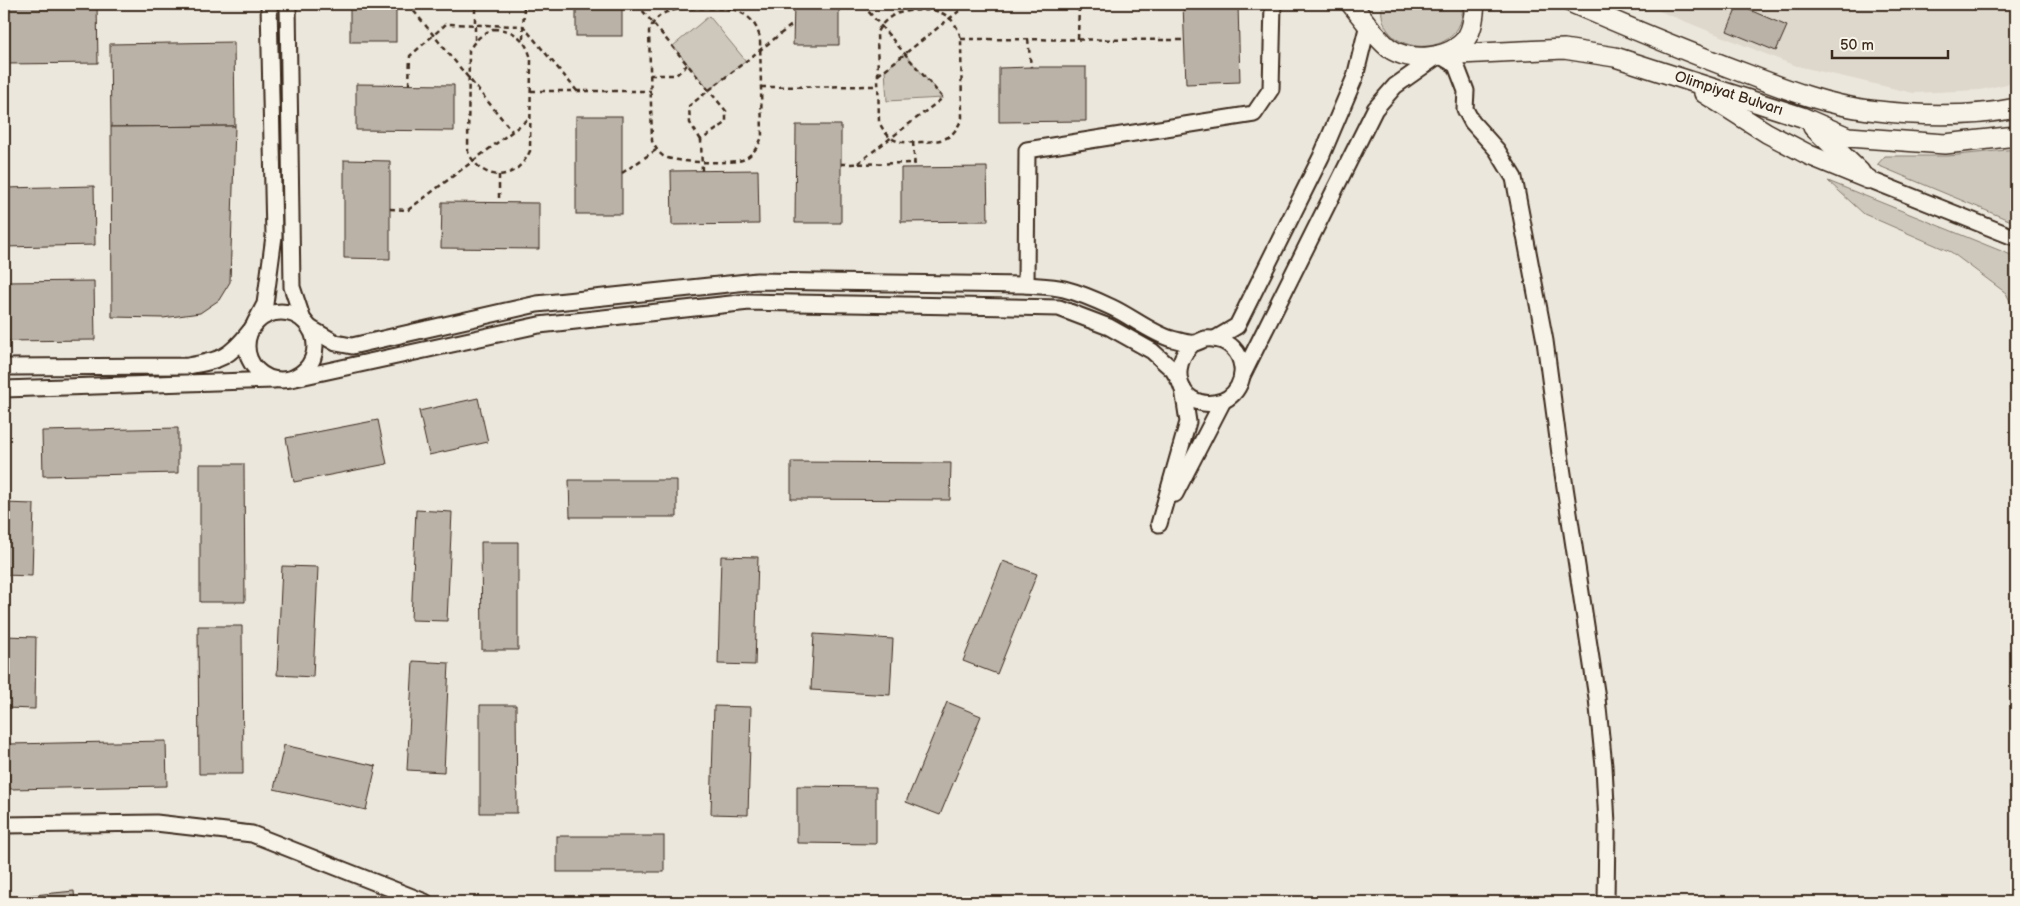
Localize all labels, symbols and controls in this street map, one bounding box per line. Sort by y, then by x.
scale bar [1832,28,1949,60]
text: 50 m [1840,36,1874,55]
street label: Olimpiyat Bulvarı [1672,67,1785,120]

